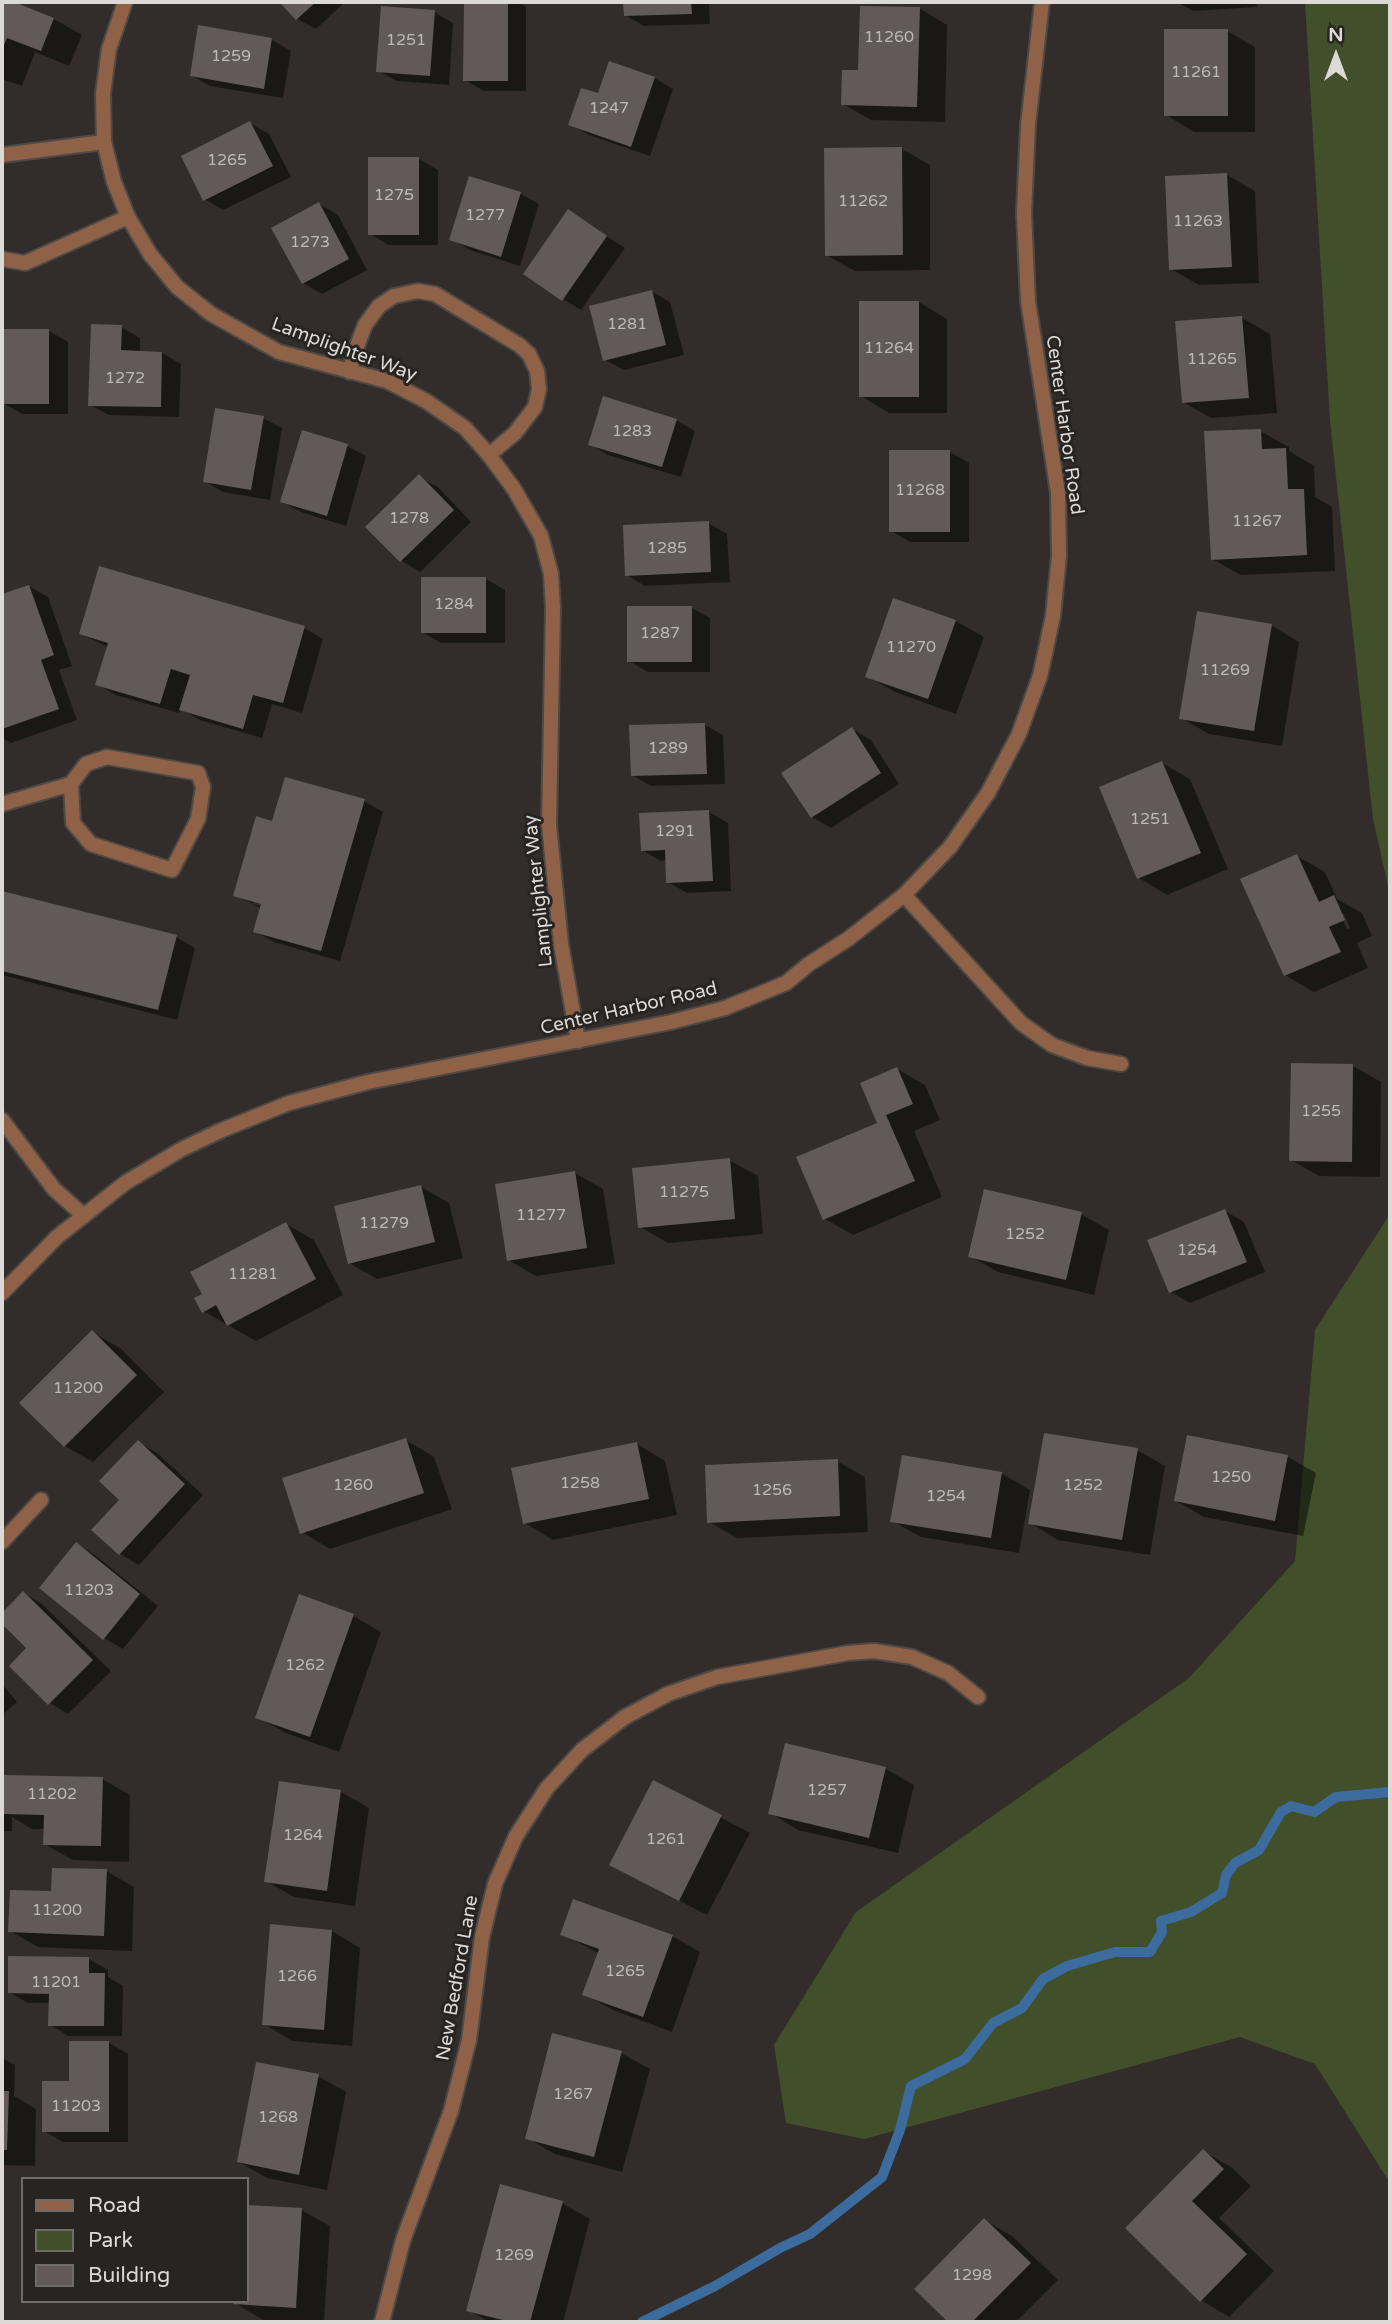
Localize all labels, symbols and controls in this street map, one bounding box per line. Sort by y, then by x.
north arrow [1301,21,1371,91]
text: N [1328,24,1344,46]
house number: 11260 [864,28,914,48]
house number: 1251 [386,31,426,51]
house number: 1259 [211,47,251,67]
house number: 11261 [1171,63,1221,83]
house number: 1247 [589,99,629,119]
house number: 1265 [207,151,247,171]
house number: 1275 [374,186,414,206]
house number: 11262 [838,192,888,212]
house number: 1277 [465,206,505,226]
house number: 11263 [1173,212,1223,232]
house number: 1273 [290,233,330,253]
street label: Lamplighter Way [268,313,420,387]
house number: 1281 [607,315,647,335]
street label: Center Harbor Road [1040,334,1088,516]
house number: 11264 [864,339,914,359]
house number: 11265 [1187,350,1237,370]
house number: 1272 [105,369,145,389]
house number: 1283 [612,422,652,442]
house number: 11268 [895,481,945,501]
house number: 1278 [389,509,429,529]
house number: 11267 [1232,512,1282,532]
house number: 1285 [647,539,687,559]
house number: 1284 [434,595,474,615]
house number: 1287 [640,624,680,644]
house number: 11270 [886,638,936,658]
house number: 11269 [1200,661,1250,681]
house number: 1289 [648,739,688,759]
house number: 1251 [1130,810,1170,830]
street label: Lamplighter Way [520,814,558,968]
house number: 1291 [655,822,695,842]
street label: Center Harbor Road [538,978,720,1040]
house number: 1255 [1301,1102,1341,1122]
house number: 11275 [659,1183,709,1203]
house number: 11277 [516,1206,566,1226]
house number: 11279 [359,1214,409,1234]
house number: 1252 [1005,1225,1045,1245]
house number: 1254 [1177,1241,1217,1261]
house number: 11281 [228,1265,278,1285]
house number: 11200 [53,1379,103,1399]
house number: 1250 [1211,1468,1251,1488]
house number: 1258 [560,1474,600,1494]
house number: 1260 [333,1476,373,1496]
house number: 1252 [1063,1476,1103,1496]
house number: 1256 [752,1481,792,1501]
house number: 1254 [926,1487,966,1507]
house number: 11203 [64,1581,114,1601]
house number: 1262 [285,1656,325,1676]
house number: 1257 [807,1781,847,1801]
house number: 11202 [27,1785,77,1805]
house number: 1264 [283,1826,323,1846]
house number: 1261 [646,1830,686,1850]
street label: New Bedford Lane [432,1894,484,2062]
house number: 11200 [32,1901,82,1921]
house number: 1265 [605,1962,645,1982]
house number: 1266 [277,1967,317,1987]
house number: 11201 [31,1973,81,1993]
house number: 1267 [553,2085,593,2105]
house number: 11203 [51,2097,101,2117]
house number: 1268 [258,2108,298,2128]
legend [21,2177,248,2303]
text: Road [88,2193,141,2218]
text: Park [88,2228,133,2253]
house number: 1269 [494,2246,534,2266]
text: Building [88,2263,170,2288]
house number: 1298 [952,2266,992,2286]

